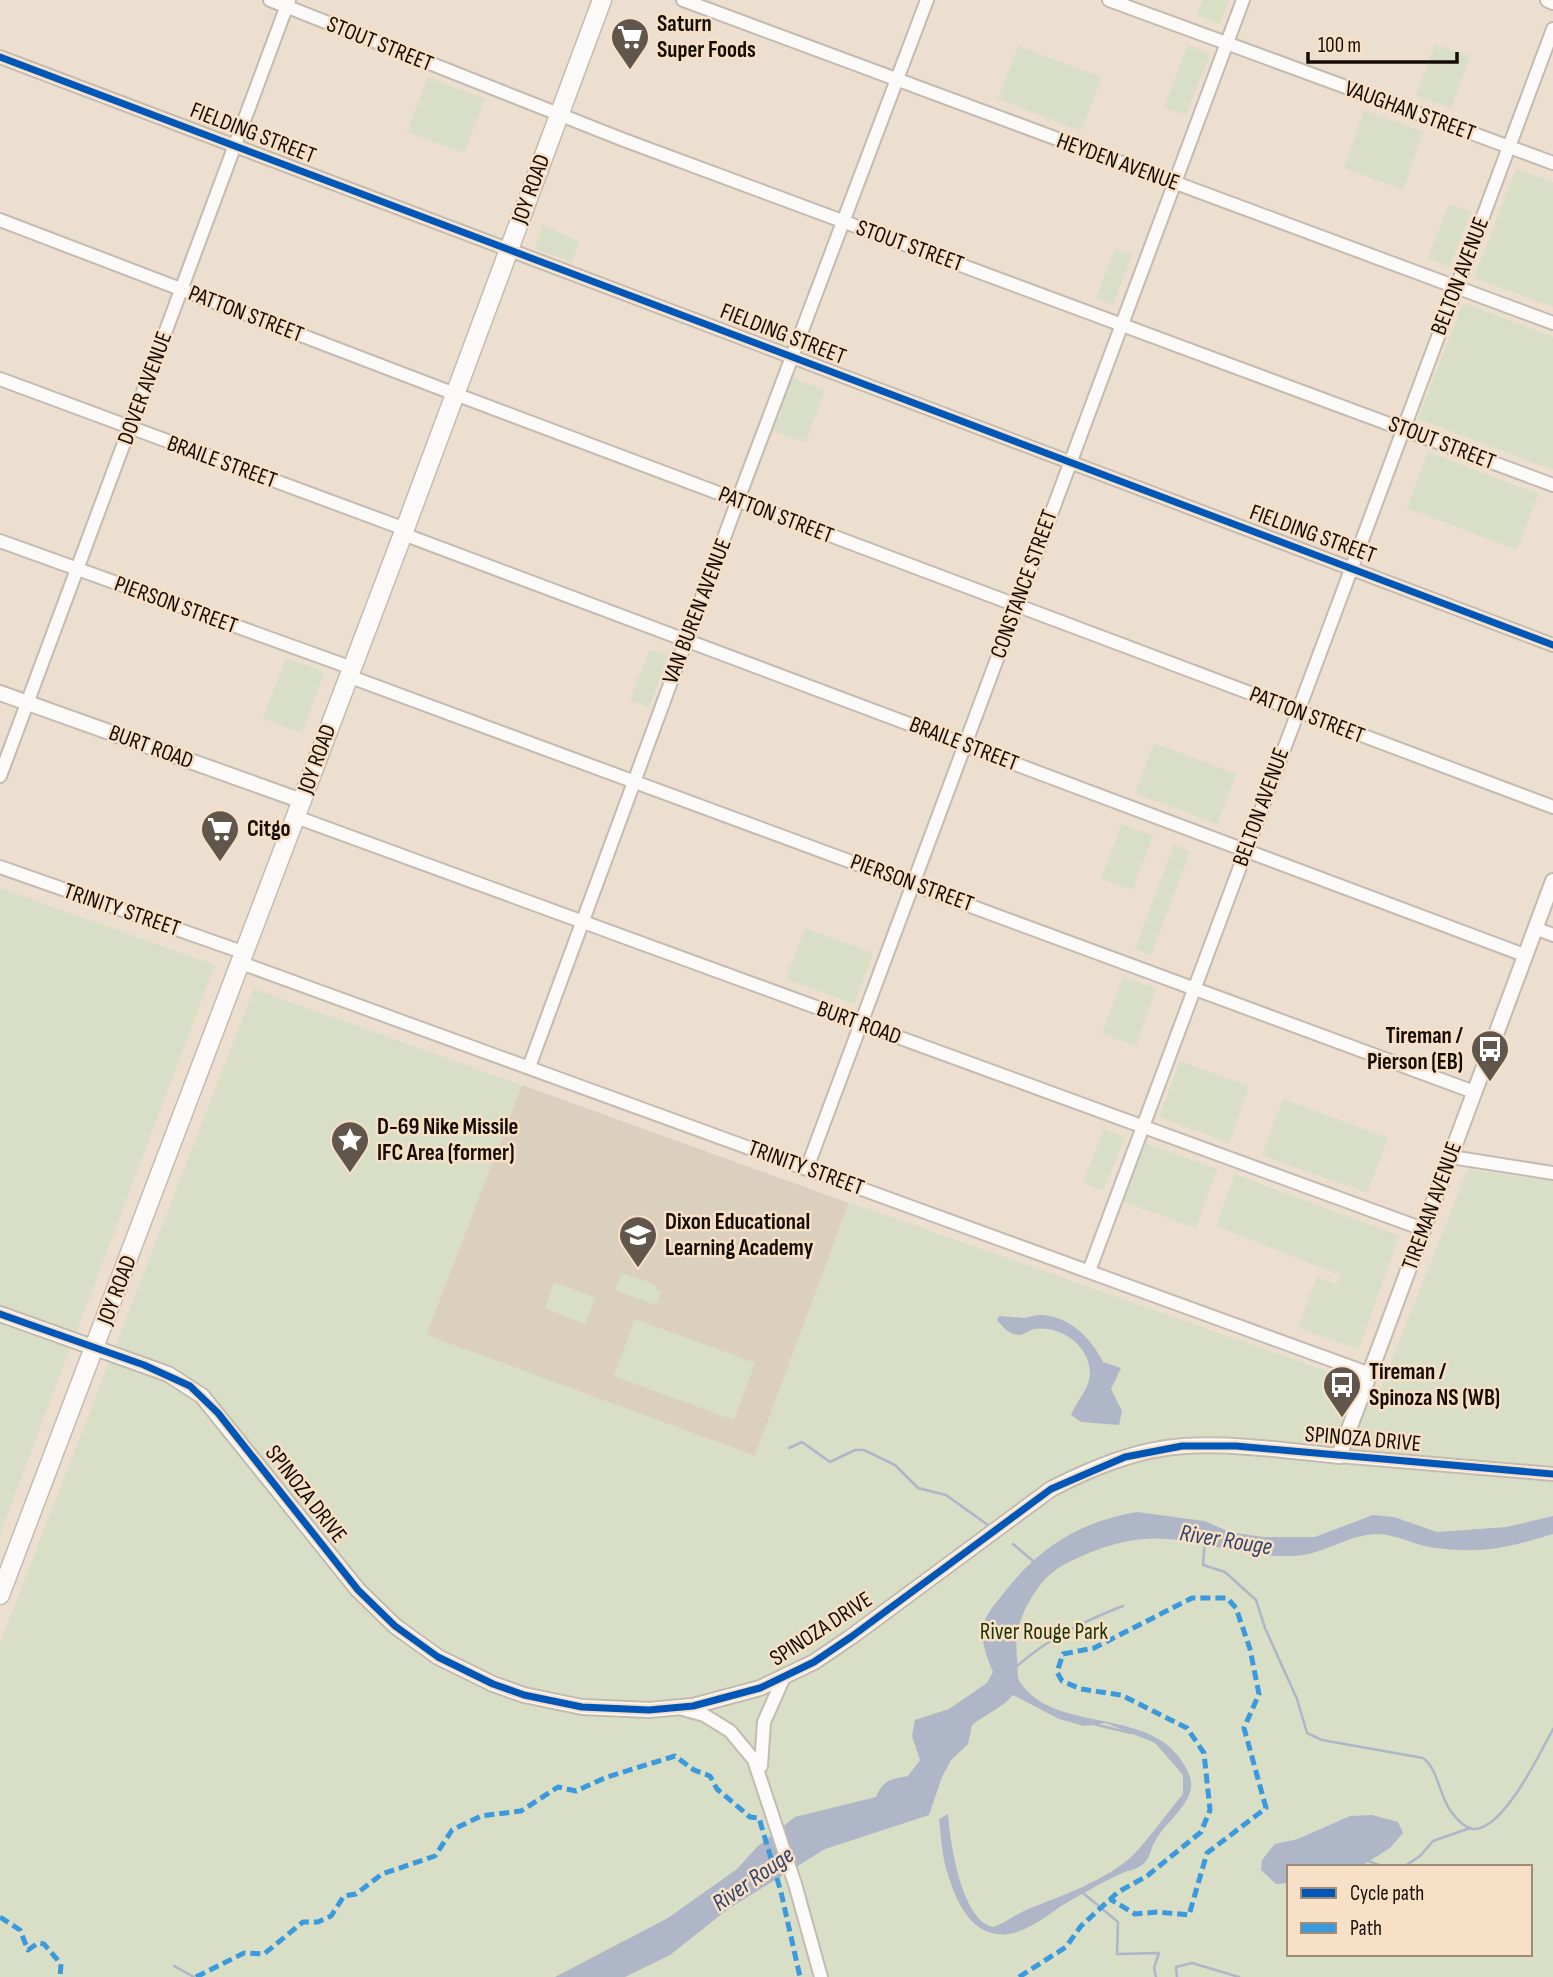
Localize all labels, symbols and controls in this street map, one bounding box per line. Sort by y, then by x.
street label: STOUT STREET [323,10,437,78]
place label: Saturn Super Foods [657,10,756,64]
supermarket icon: Saturn Super Foods [609,16,651,71]
scale bar [1308,21,1457,65]
text: 100 m [1318,33,1361,58]
street label: VAUGHAN STREET [1341,74,1479,148]
street label: FIELDING STREET [186,96,320,170]
street label: HEYDEN AVENUE [1053,127,1183,197]
street label: JOY ROAD [505,151,556,228]
street label: BELTON AVENUE [1425,213,1495,339]
street label: STOUT STREET [852,214,968,278]
street label: PATTON STREET [184,279,308,349]
street label: FIELDING STREET [716,297,850,371]
street label: DOVER AVENUE [112,328,178,448]
street label: STOUT STREET [1385,410,1499,476]
street label: BRAILE STREET [163,429,281,495]
street label: PATTON STREET [714,480,838,550]
street label: FIELDING STREET [1246,498,1380,570]
street label: CONSTANCE STREET [984,506,1064,662]
street label: VAN BUREN AVENUE [656,534,738,688]
street label: PIERSON STREET [111,570,241,640]
street label: PATTON STREET [1245,680,1369,750]
street label: BRAILE STREET [905,710,1023,778]
street label: BURT ROAD [105,719,197,775]
street label: JOY ROAD [291,721,342,798]
street label: BELTON AVENUE [1227,744,1295,870]
supermarket icon: Citgo [199,808,241,863]
place label: Citgo [247,815,291,843]
street label: PIERSON STREET [847,848,977,918]
street label: TRINITY STREET [60,877,184,943]
street label: BURT ROAD [813,995,905,1051]
place label: Tireman / Pierson (EB) [1367,1022,1463,1076]
bus stop icon: Tireman / Pierson (EB) [1469,1028,1511,1083]
place label: D-69 Nike Missile IFC Area (former) [377,1113,518,1167]
place icon: D-69 Nike Missile IFC Area (former) [329,1119,371,1174]
street label: TRINITY STREET [744,1134,868,1202]
street label: TIREMAN AVENUE [1396,1138,1468,1274]
place label: Dixon Educational Learning Academy [665,1208,814,1262]
school or university icon: Dixon Educational Learning Academy [617,1214,659,1269]
street label: JOY ROAD [91,1252,143,1329]
place label: Tireman / Spinoza NS (WB) [1369,1358,1500,1412]
bus stop icon: Tireman / Spinoza NS (WB) [1321,1364,1363,1419]
street label: SPINOZA DRIVE [1304,1420,1422,1458]
street label: SPINOZA DRIVE [259,1439,353,1549]
water label: River Rouge [1178,1518,1274,1562]
street label: SPINOZA DRIVE [765,1586,877,1672]
park label: River Rouge Park [980,1618,1108,1646]
water label: River Rouge [707,1840,799,1918]
legend [1287,1865,1532,1956]
text: Cycle path [1350,1881,1424,1906]
text: Path [1350,1916,1382,1941]

